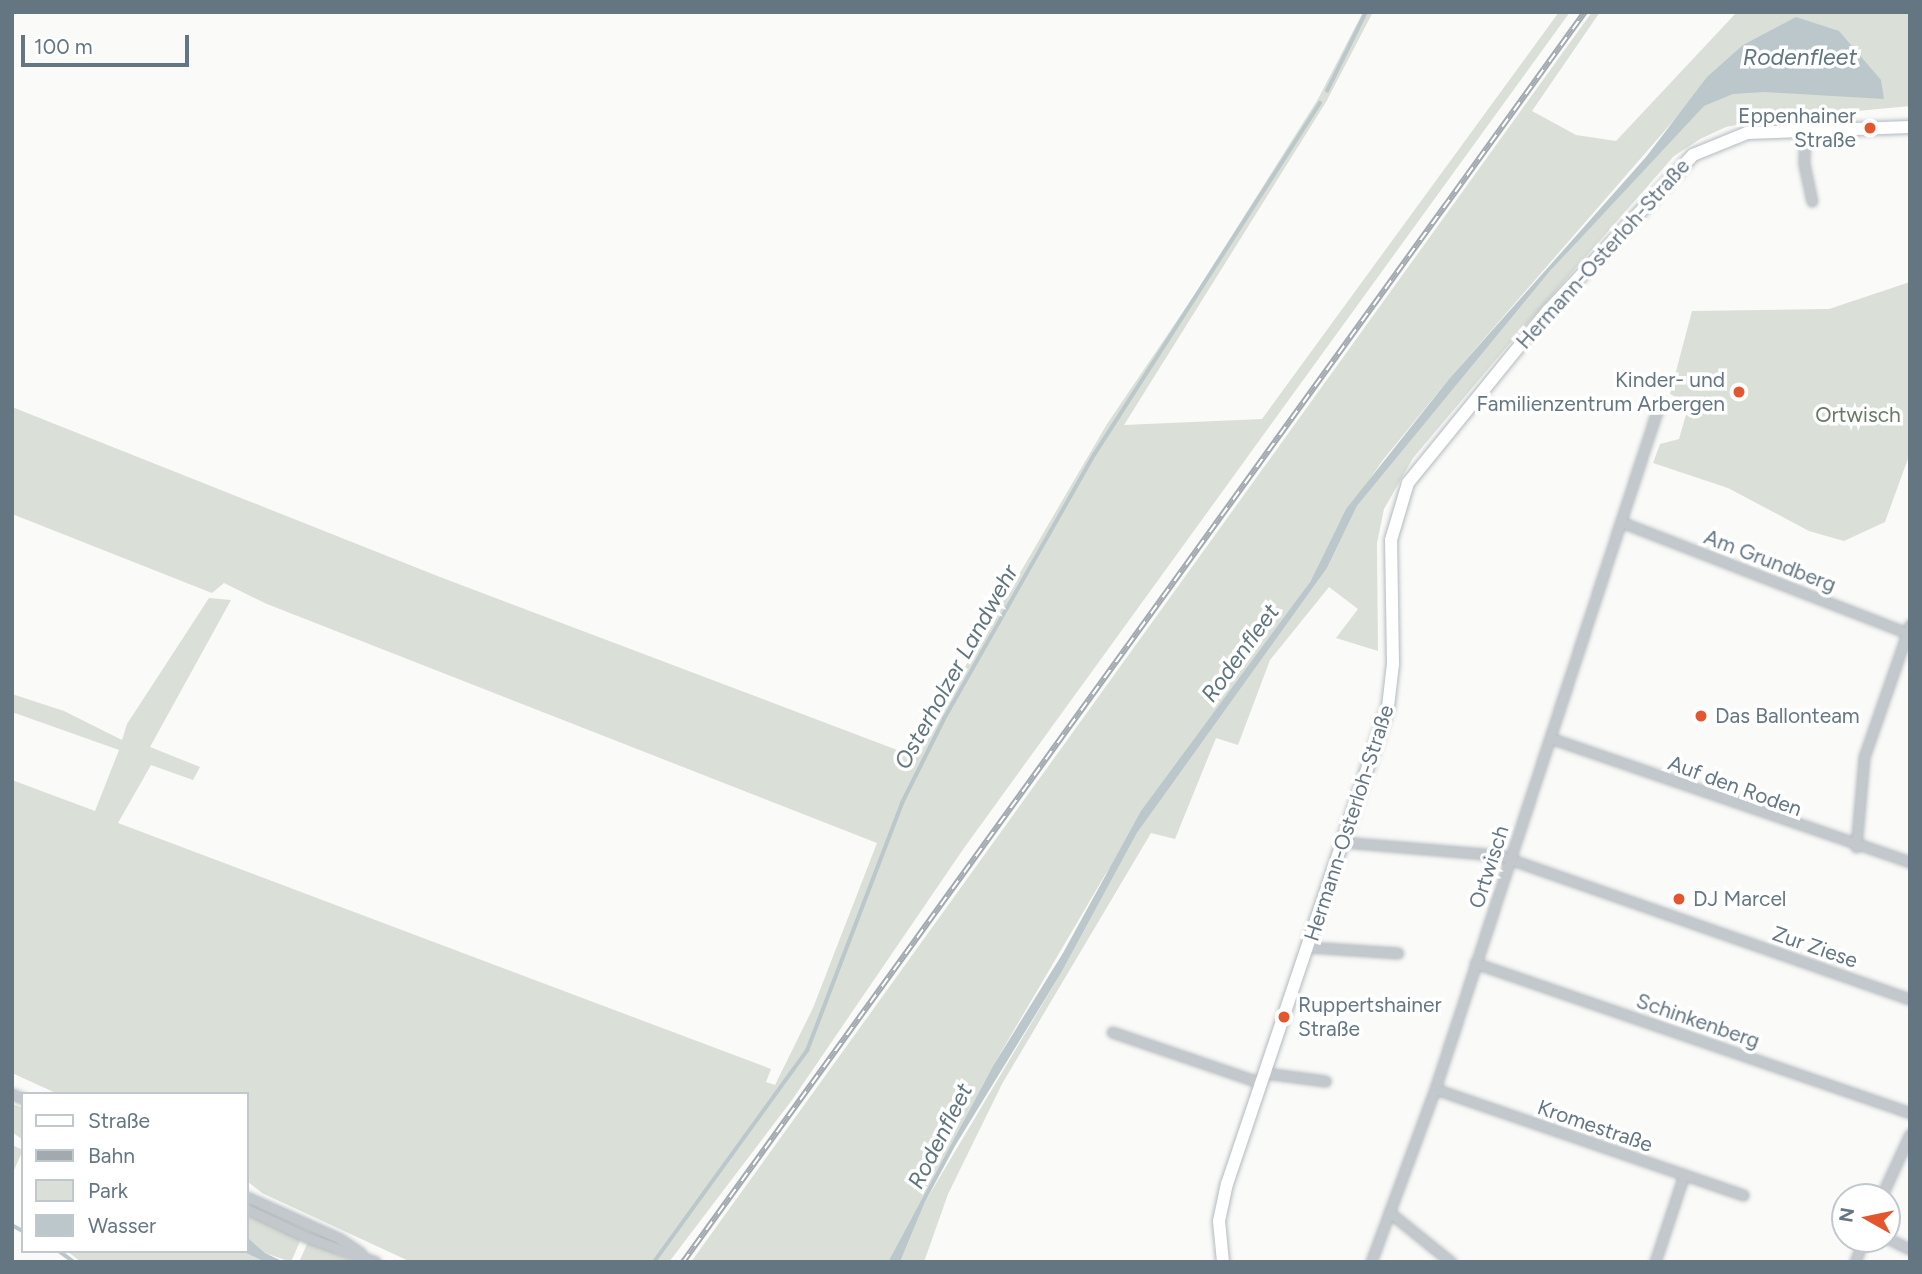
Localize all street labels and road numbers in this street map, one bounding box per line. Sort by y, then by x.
street label: Hermann-Osterloh-Straße [1511,154,1695,354]
street label: Am Grundberg [1700,524,1840,598]
street label: Hermann-Osterloh-Straße [1299,702,1399,944]
street label: Auf den Roden [1665,750,1805,822]
street label: Ortwisch [1464,822,1514,912]
street label: Zur Ziese [1769,921,1861,973]
street label: Schinkenberg [1633,988,1763,1054]
street label: Kromestraße [1534,1095,1656,1157]

